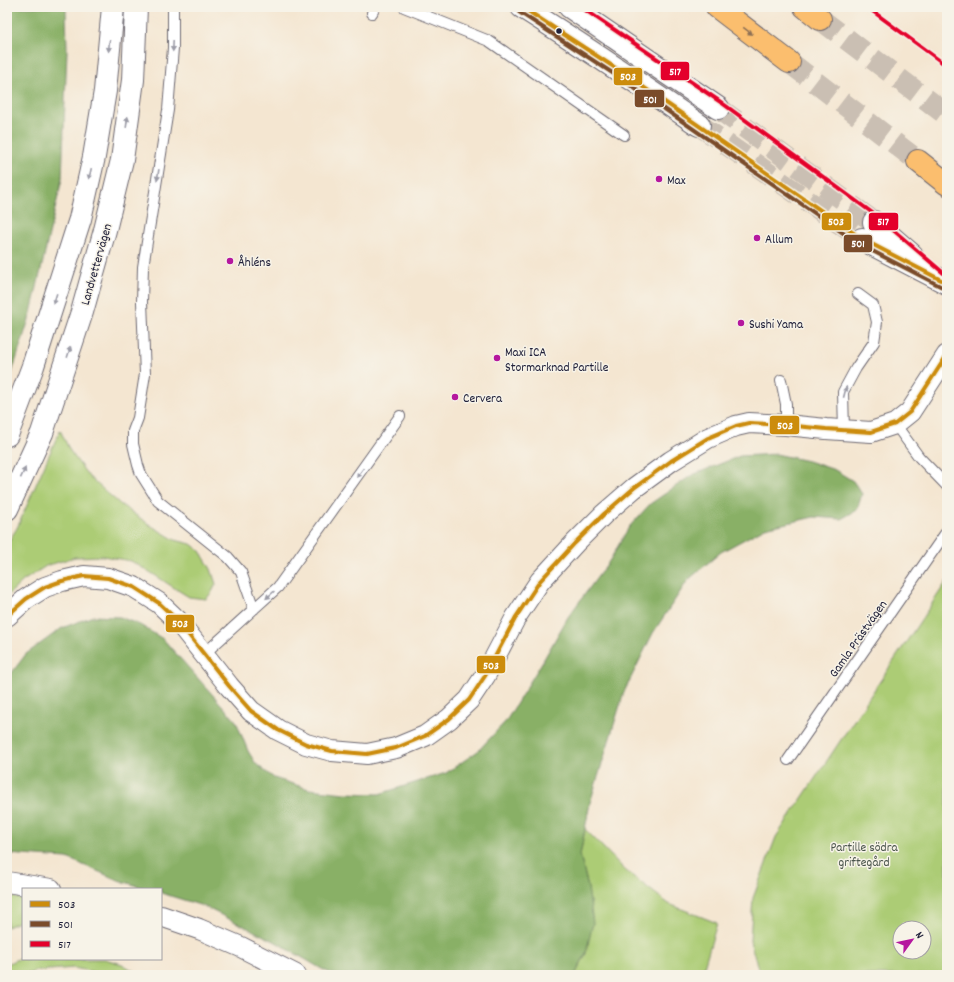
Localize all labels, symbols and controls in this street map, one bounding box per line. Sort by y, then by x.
unlabelled marker [554,26,564,36]
one-way arrow [743,26,754,35]
one-way arrow [106,40,113,52]
one-way arrow [169,40,176,52]
line badge: 517 [660,61,690,81]
text: 517 [669,65,682,81]
line badge: 503 [613,67,643,86]
text: 503 [620,70,636,86]
line badge: 501 [634,89,665,108]
text: 501 [643,93,657,109]
one-way arrow [124,116,131,128]
one-way arrow [87,168,93,180]
one-way arrow [155,169,161,181]
place label: Max [667,172,686,191]
marker: Max [654,174,664,184]
line badge: 503 [821,212,852,231]
line badge: 517 [868,212,899,231]
text: 503 [828,215,844,231]
text: 517 [877,215,890,231]
street label: Landvettervägen [77,222,118,308]
place label: Allum [765,231,793,250]
marker: Allum [752,233,762,243]
line badge: 501 [843,234,873,253]
text: 501 [851,237,865,253]
place label: Åhléns [238,254,271,273]
marker: Åhléns [225,256,235,266]
one-way arrow [51,294,57,306]
place label: Sushi Yama [749,316,804,335]
marker: Sushi Yama [736,318,746,328]
place label: Maxi ICA Stormarknad Partille [505,344,609,378]
one-way arrow [66,345,72,357]
marker: Maxi ICA Stormarknad Partille [492,353,502,363]
one-way arrow [842,386,848,398]
place label: Cervera [463,390,503,409]
marker: Cervera [450,392,460,402]
line badge: 503 [769,415,800,435]
text: 503 [777,419,793,435]
one-way arrow [20,468,26,479]
one-way arrow [356,468,364,478]
one-way arrow [264,591,275,600]
street label: Gamla Prästvägen [825,597,893,682]
line badge: 503 [165,614,195,633]
text: 503 [172,617,188,633]
line badge: 503 [476,655,506,674]
text: 503 [483,659,499,675]
park label: Partille södra griftegård [830,839,898,873]
legend [22,888,162,960]
text: 503 [58,897,75,914]
text: 501 [58,917,73,934]
north arrow [892,920,932,960]
text: N [911,929,927,943]
text: 517 [58,937,71,954]

